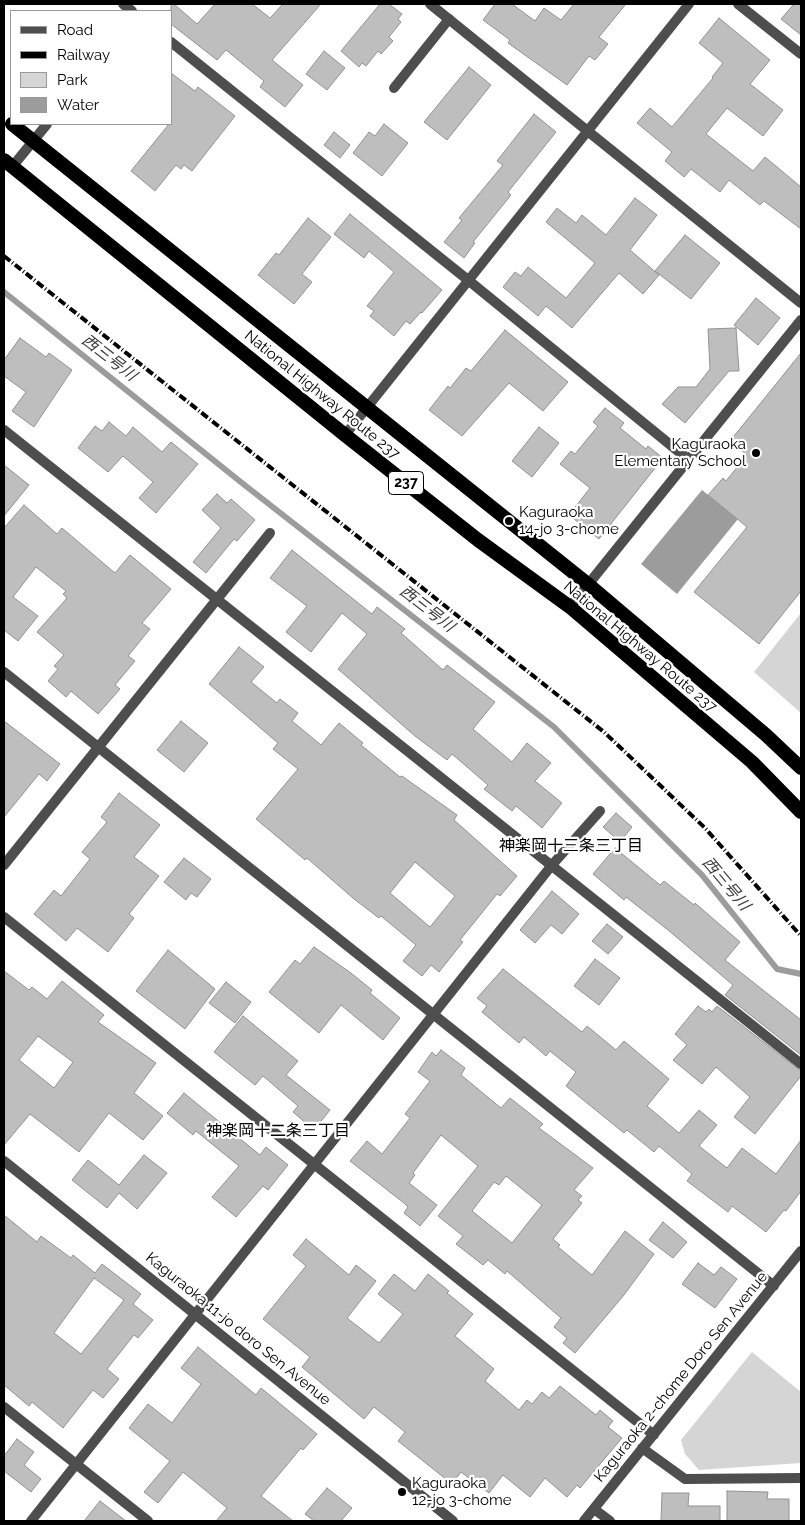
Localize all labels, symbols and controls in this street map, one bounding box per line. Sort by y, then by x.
legend [10,10,172,125]
text: Road [57,21,93,39]
text: Railway [57,46,110,64]
text: Park [57,71,88,89]
text: Water [57,96,99,114]
street label: National Highway Route 237 [241,327,403,463]
water label: 西三号川 [78,331,140,385]
place label: Kaguraoka Elementary School [614,435,746,470]
marker: Kaguraoka Elementary School [750,447,762,459]
road number: 237 [388,472,424,494]
place label: Kaguraoka 14-jo 3-chome [519,503,619,538]
marker: Kaguraoka 14-jo 3-chome [503,515,515,527]
street label: National Highway Route 237 [560,578,720,716]
water label: 西三号川 [396,582,458,636]
district label: 神楽岡十三条三丁目 [499,836,643,856]
water label: 西三号川 [698,853,754,915]
district label: 神楽岡十二条三丁目 [206,1121,350,1141]
street label: Kaguraoka 11-jo doro Sen Avenue [142,1249,334,1409]
street label: Kaguraoka 2-chome Doro Sen Avenue [591,1268,771,1486]
place label: Kaguraoka 12-jo 3-chome [412,1474,512,1509]
marker: Kaguraoka 12-jo 3-chome [396,1486,408,1498]

